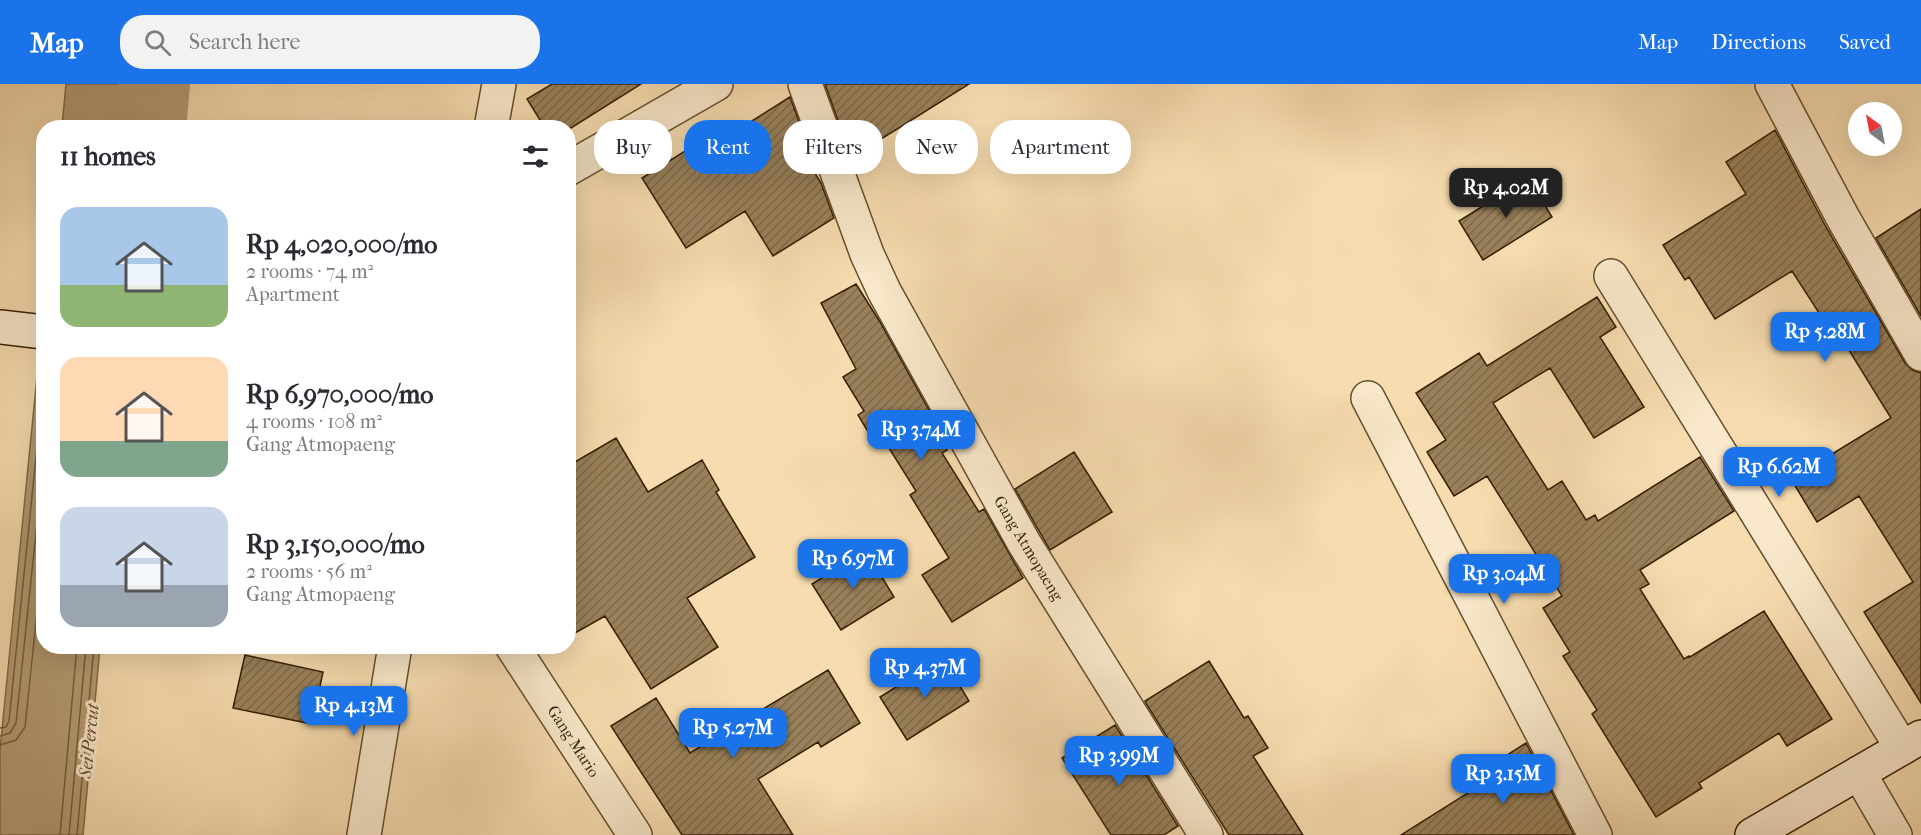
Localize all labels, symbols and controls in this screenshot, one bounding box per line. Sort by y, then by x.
search box [120,15,540,69]
text: Map [30,26,84,59]
icon: search [141,26,174,59]
text: Search here [189,29,300,55]
text: Map [1638,30,1678,54]
text: Directions [1711,30,1806,54]
text: Saved [1839,30,1891,54]
north arrow [1848,102,1902,156]
map controls [1848,102,1902,156]
chip: Buy [594,120,672,174]
chip: Rent [684,120,771,174]
chip: Filters [783,120,883,174]
chip: New [895,120,978,174]
chip: Apartment [990,120,1131,174]
icon: filters [519,140,552,173]
text: 11 homes [60,141,156,172]
pin: Rp 4.02M [1444,168,1568,219]
text: Rp 4.02M [1463,176,1549,199]
text: Rp 4,020,000/mo [246,229,437,260]
icon: home [108,231,180,303]
text: 2 rooms · 74 m² [246,260,373,283]
text: Apartment [246,283,340,306]
pin: Rp 5.28M [1763,312,1887,363]
text: Rp 5.28M [1785,320,1865,343]
text: Rp 6,970,000/mo [246,379,433,410]
icon: home [108,381,180,453]
text: 4 rooms · 108 m² [246,410,382,433]
pin: Rp 3.74M [859,410,983,461]
text: Rp 3.74M [881,418,961,441]
text: Gang Atmopaeng [246,433,395,456]
pin: Rp 6.62M [1717,447,1841,498]
text: Rp 6.62M [1737,455,1821,478]
street label: Gang Atmopaeng [990,492,1068,605]
text: Rp 3,150,000/mo [246,529,425,560]
icon: home [108,531,180,603]
pin: Rp 6.97M [791,539,915,590]
text: Rp 6.97M [812,547,894,570]
pin: Rp 3.04M [1442,554,1566,605]
text: 2 rooms · 56 m² [246,560,372,583]
text: Rp 3.04M [1463,562,1545,585]
text: Gang Atmopaeng [246,583,395,606]
pin: Rp 4.37M [863,648,987,699]
text: Rp 4.37M [884,656,966,679]
pin: Rp 4.13M [292,686,416,737]
text: Rp 4.13M [314,694,394,717]
water label: Sei Percut [75,701,104,780]
street label: Gang Mario [543,702,604,781]
pin: Rp 5.27M [671,708,795,759]
text: Rp 5.27M [693,716,773,739]
pin: Rp 3.99M [1057,736,1181,787]
text: Rp 3.99M [1079,744,1159,767]
pin: Rp 3.15M [1441,754,1565,805]
text: Rp 3.15M [1465,762,1541,785]

